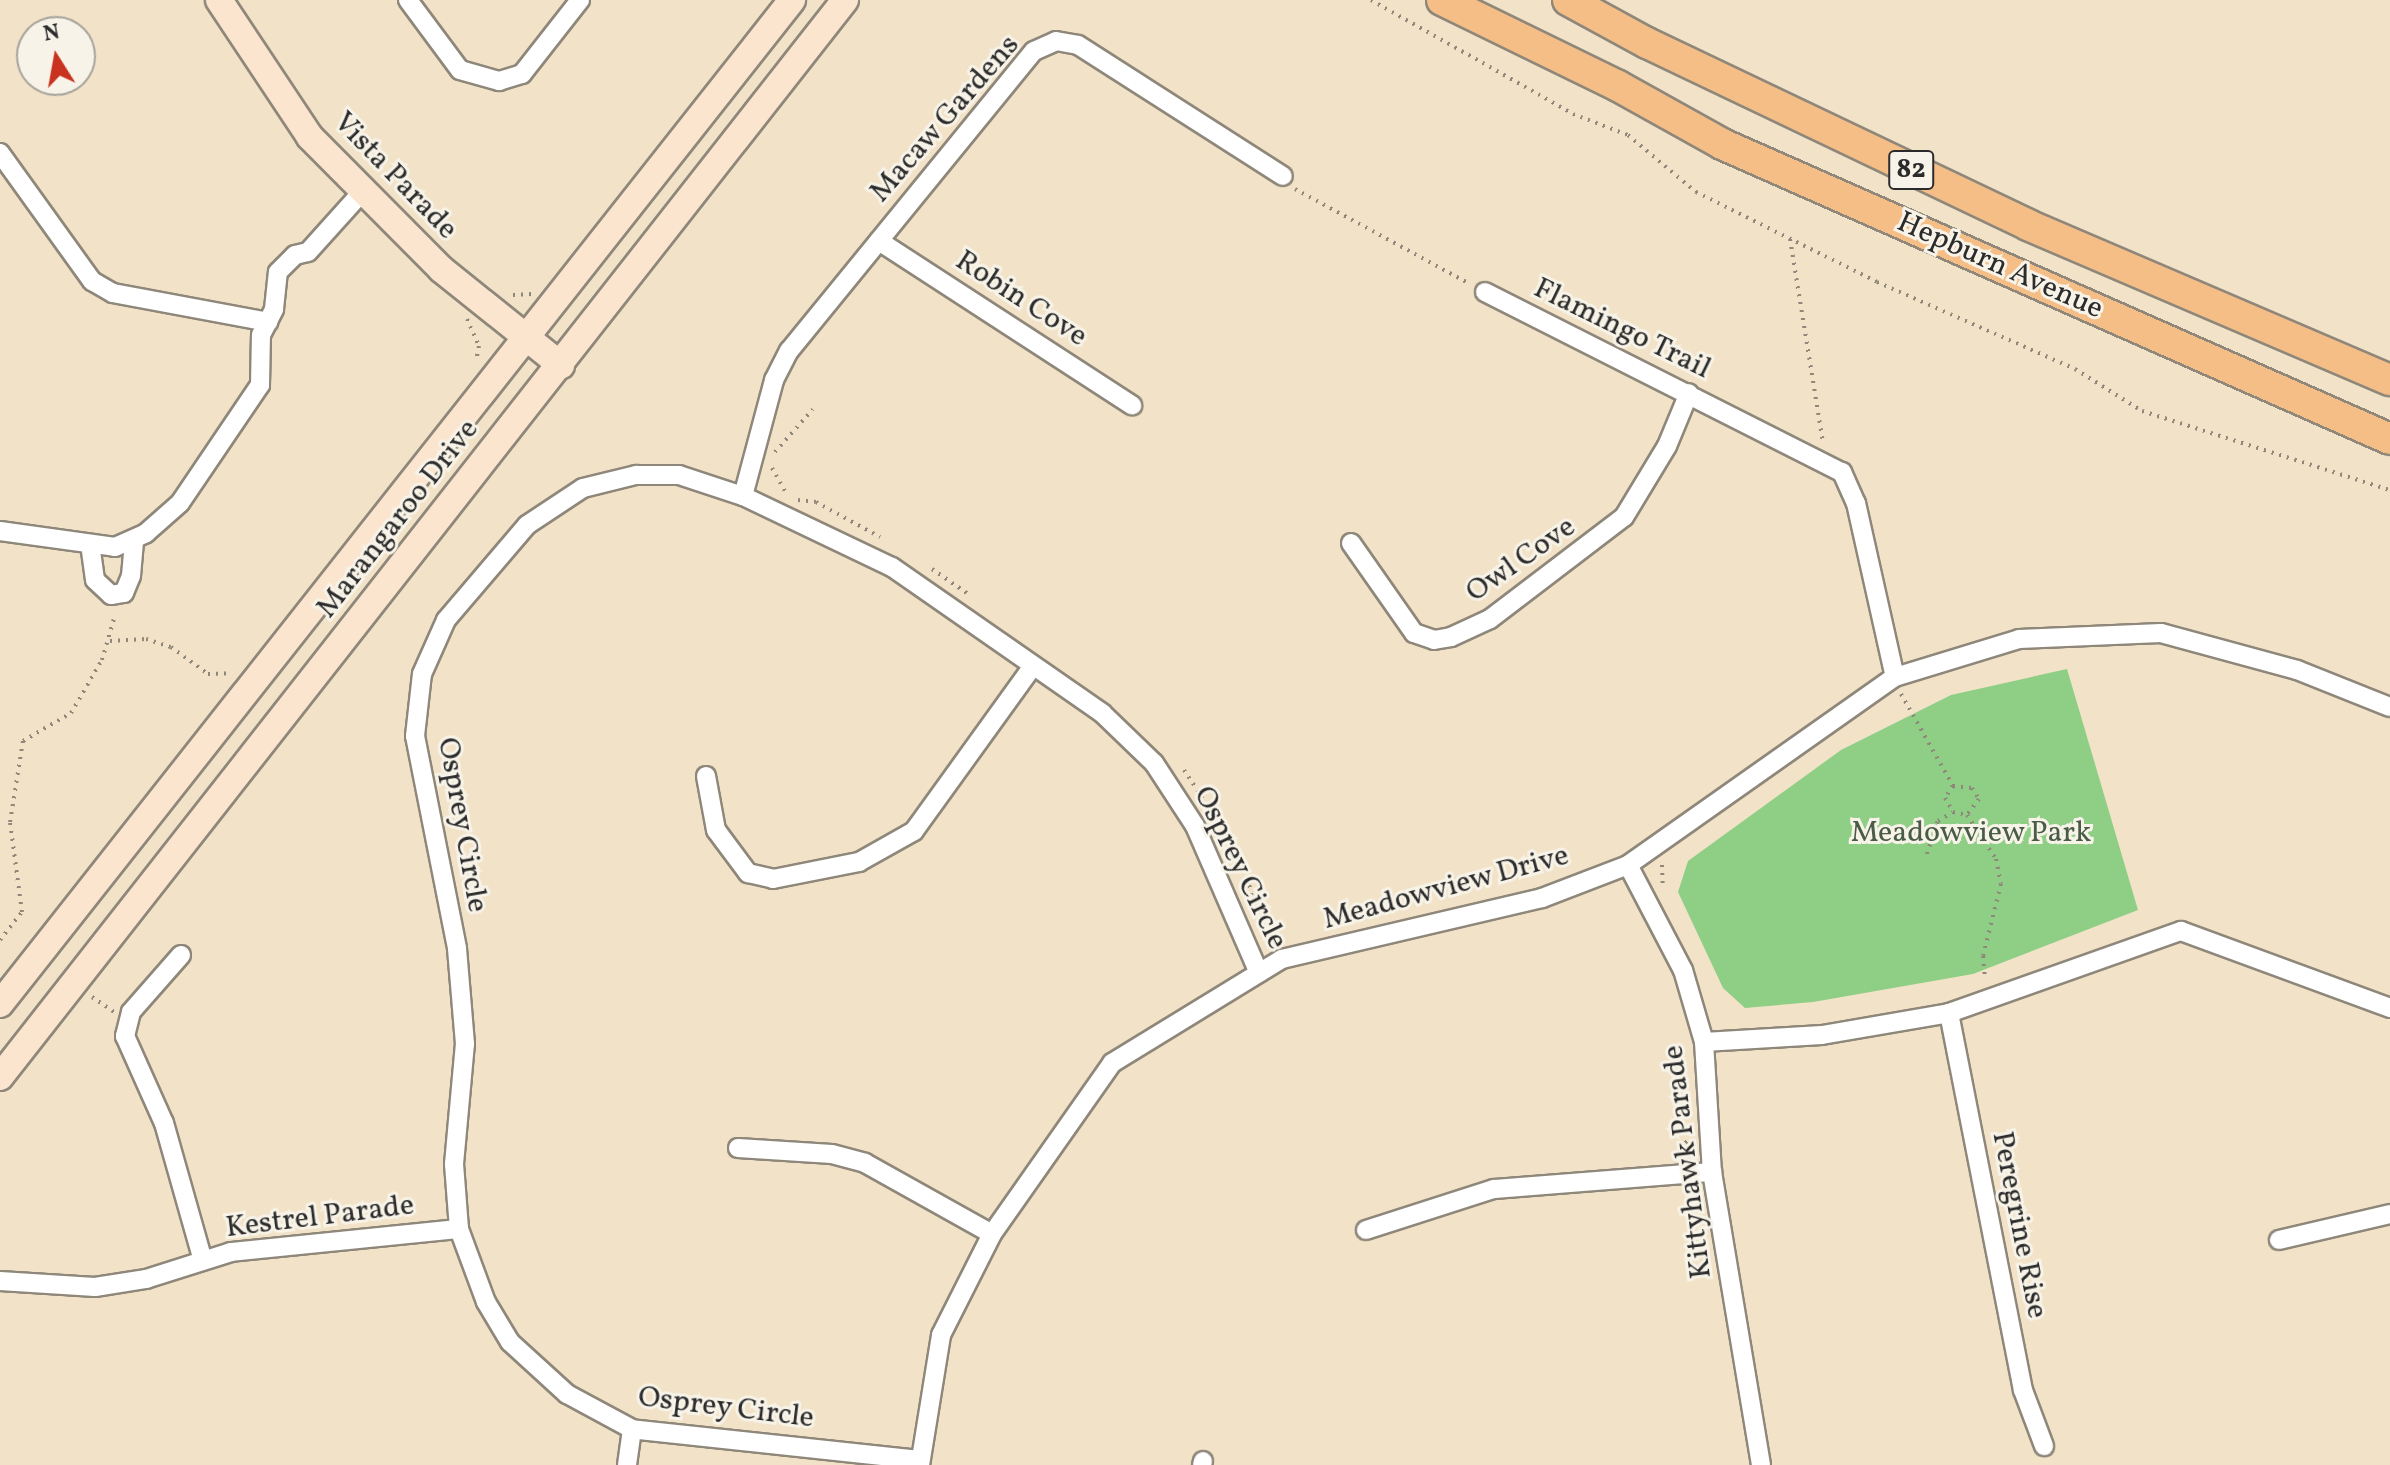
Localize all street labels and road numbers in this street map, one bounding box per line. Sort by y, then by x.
street label: Macaw Gardens [862,28,1028,210]
street label: Vista Parade [325,105,465,247]
road number: 82 [1887,146,1935,194]
street label: Hepburn Avenue [1891,204,2109,328]
street label: Robin Cove [948,243,1094,355]
street label: Flamingo Trail [1527,270,1717,388]
street label: Marangaroo Drive [309,412,487,626]
street label: Owl Cove [1459,509,1583,611]
street label: Osprey Circle [429,734,495,916]
street label: Osprey Circle [1185,780,1295,956]
street label: Meadowview Drive [1319,838,1573,938]
street label: Kittyhawk Parade [1656,1043,1720,1281]
street label: Peregrine Rise [1983,1129,2055,1321]
street label: Kestrel Parade [224,1188,416,1246]
street label: Osprey Circle [636,1379,816,1437]

